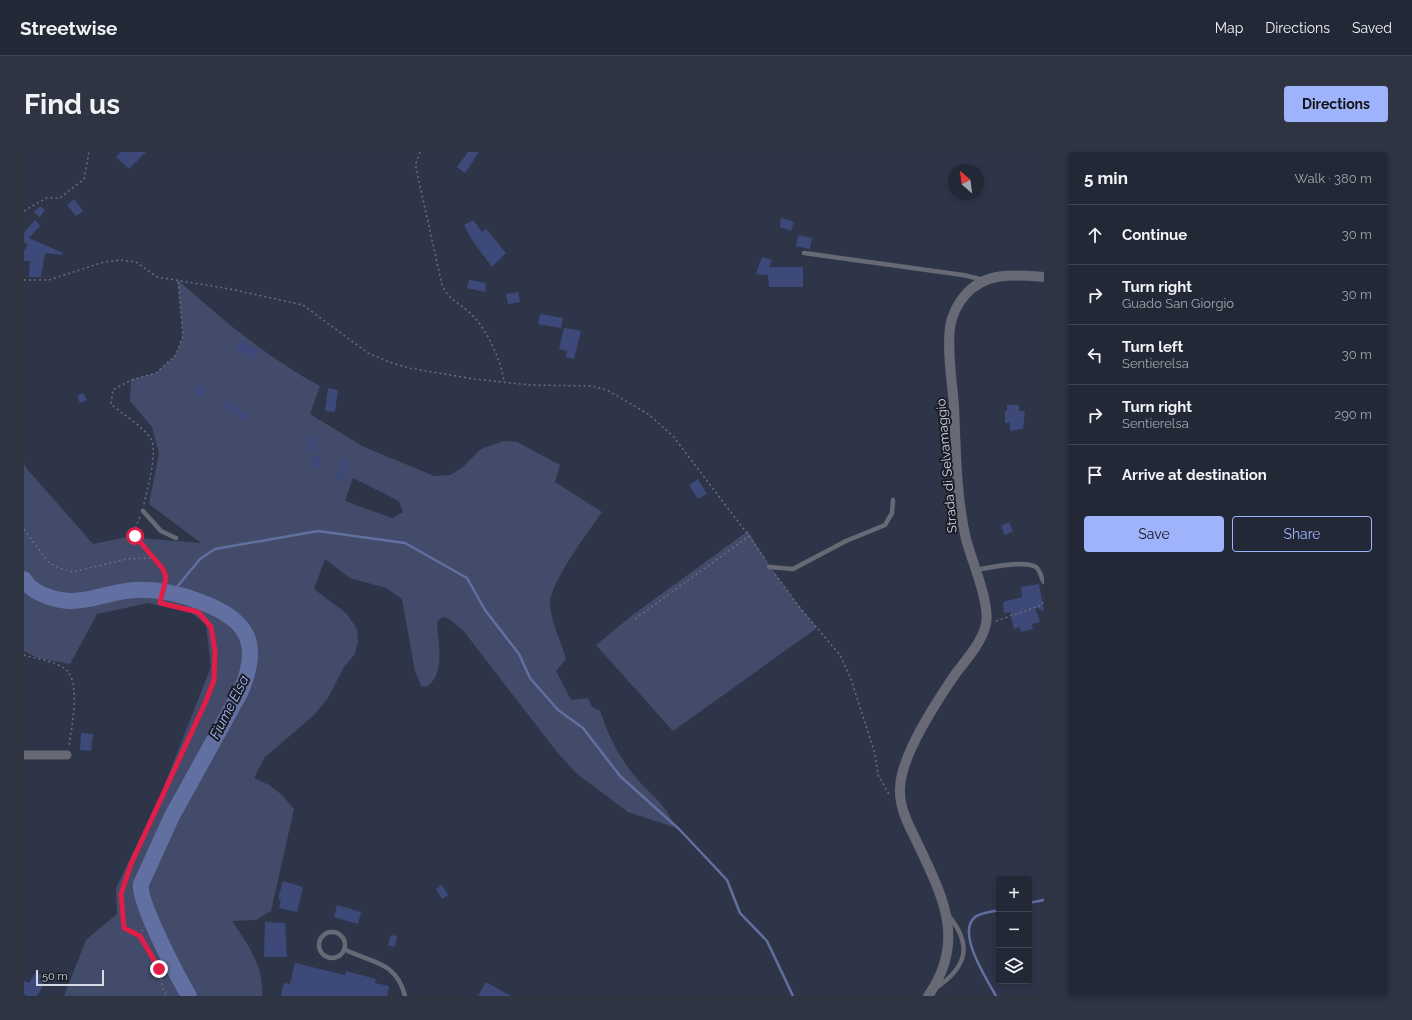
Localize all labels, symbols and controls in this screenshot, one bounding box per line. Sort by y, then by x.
text: Streetwise [20,17,117,39]
text: Map [1215,20,1243,36]
text: Directions [1265,20,1330,36]
text: Saved [1352,20,1392,36]
button: Directions [1284,86,1388,122]
text: Find us [24,88,120,121]
north arrow [948,164,984,200]
text: 5 min [1084,168,1128,188]
text: Walk · 380 m [1295,171,1372,186]
icon: ahead [1084,224,1106,246]
text: Continue [1122,226,1187,244]
text: 30 m [1342,227,1372,242]
text: Turn right [1122,278,1192,296]
icon: right [1084,284,1106,306]
text: 30 m [1342,287,1372,302]
text: Guado San Giorgio [1122,296,1234,311]
text: Turn left [1122,338,1183,356]
icon: left [1084,344,1106,366]
text: 30 m [1342,347,1372,362]
text: Sentierelsa [1122,356,1189,371]
street label: Strada di Selvamaggio [933,398,960,534]
text: Turn right [1122,398,1192,416]
icon: right [1084,404,1106,426]
text: 290 m [1334,407,1372,422]
text: Sentierelsa [1122,416,1189,431]
icon: arrive [1084,464,1106,486]
text: Arrive at destination [1122,466,1267,484]
button: Save [1084,516,1224,552]
button: Share [1232,516,1372,552]
route start [126,527,144,545]
water label: Fiume Elsa [206,673,252,741]
map controls [996,876,1032,984]
button: + [996,876,1032,912]
button: − [996,912,1032,948]
button: layers [996,948,1032,984]
route end [150,960,168,978]
scale bar [36,968,104,987]
text: 50 m [42,970,68,983]

